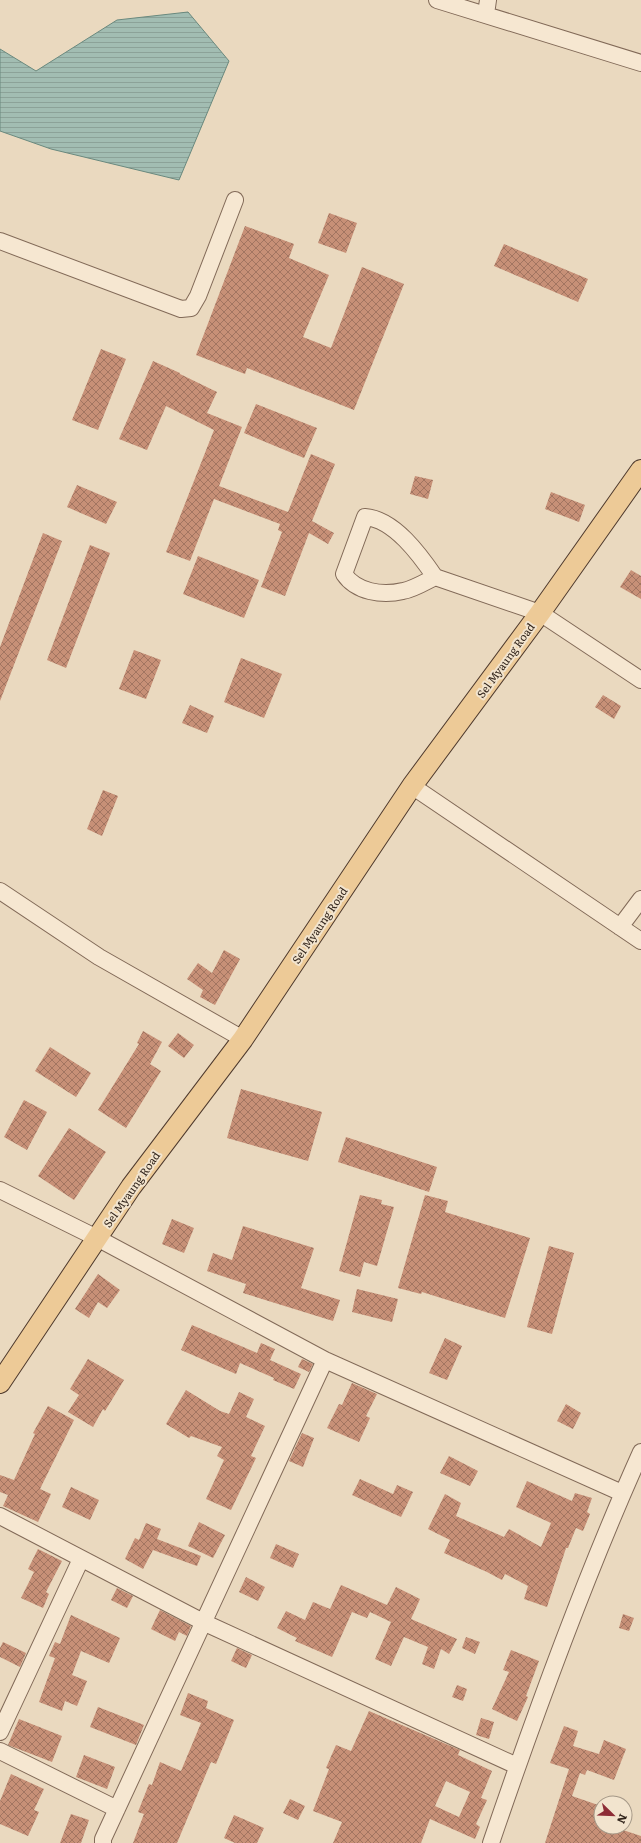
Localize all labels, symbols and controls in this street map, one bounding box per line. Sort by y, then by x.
street label: Sel Myaung Road [472,619,538,701]
street label: Sel Myaung Road [287,883,351,966]
street label: Sel Myaung Road [99,1148,163,1230]
north arrow [593,1795,633,1835]
text: N [614,1812,632,1827]

